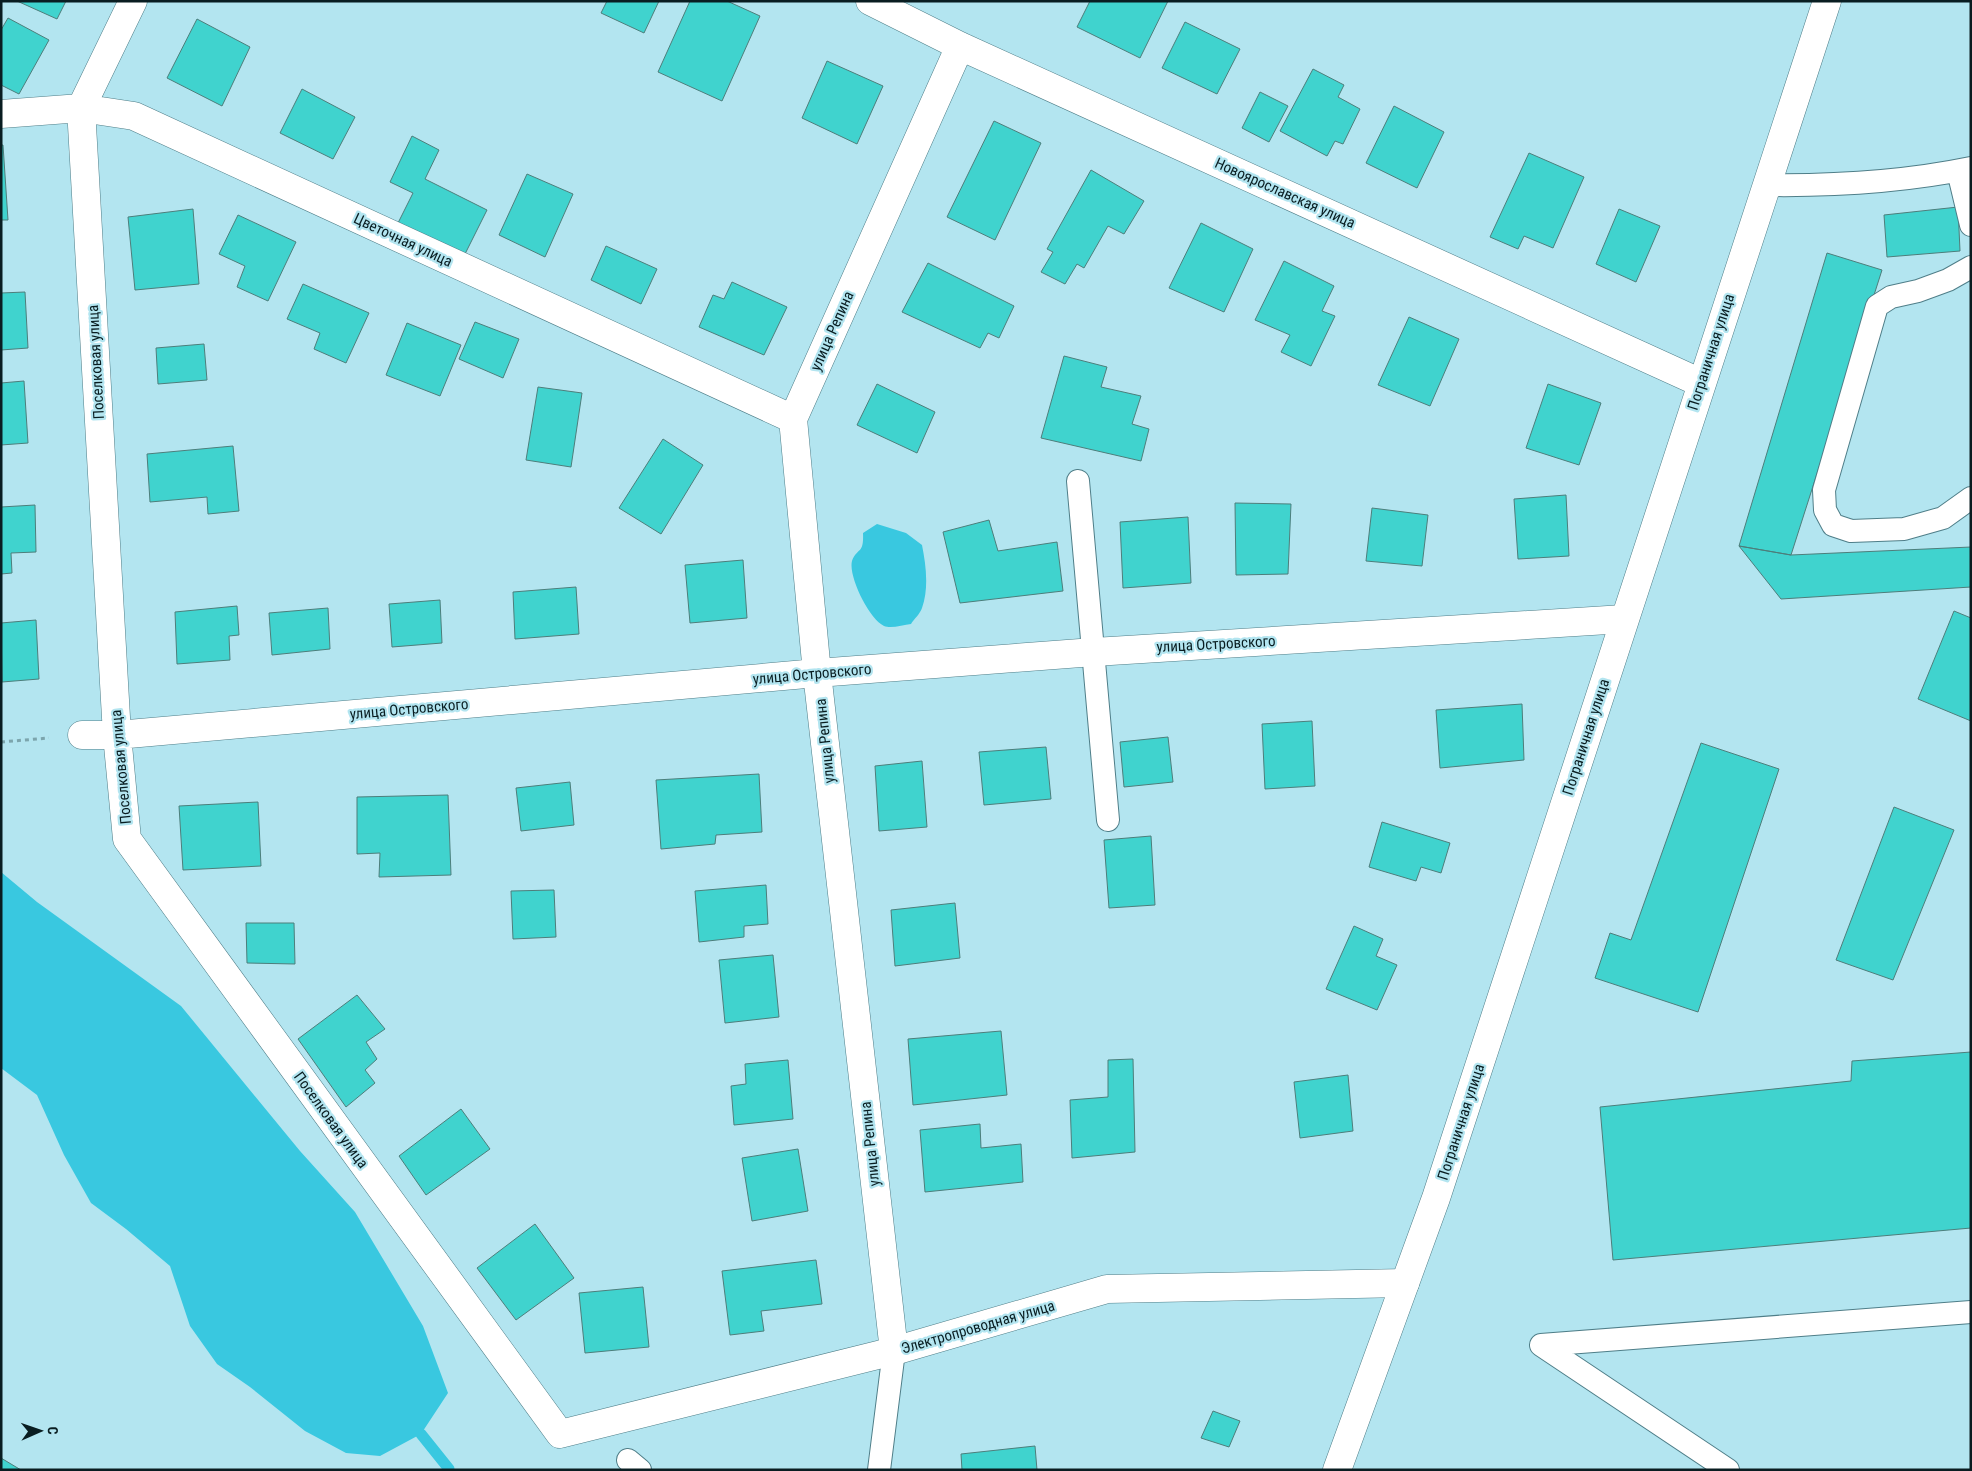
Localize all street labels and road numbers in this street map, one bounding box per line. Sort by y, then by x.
street label: Новоярославская улица [1212,154,1358,232]
street label: Цветочная улица [351,209,455,271]
street label: улица Репина [806,288,858,374]
street label: Пограничная улица [1684,292,1738,412]
street label: Поселковая улица [84,304,108,420]
street label: улица Островского [1156,632,1276,656]
street label: улица Островского [752,660,872,688]
street label: Пограничная улица [1559,677,1613,797]
street label: улица Островского [349,695,469,723]
street label: улица Репина [812,698,838,784]
street label: Поселковая улица [107,709,135,825]
street label: Пограничная улица [1434,1062,1488,1182]
street label: Поселковая улица [290,1068,372,1172]
street label: улица Репина [857,1101,883,1187]
street label: Электропроводная улица [899,1296,1057,1358]

